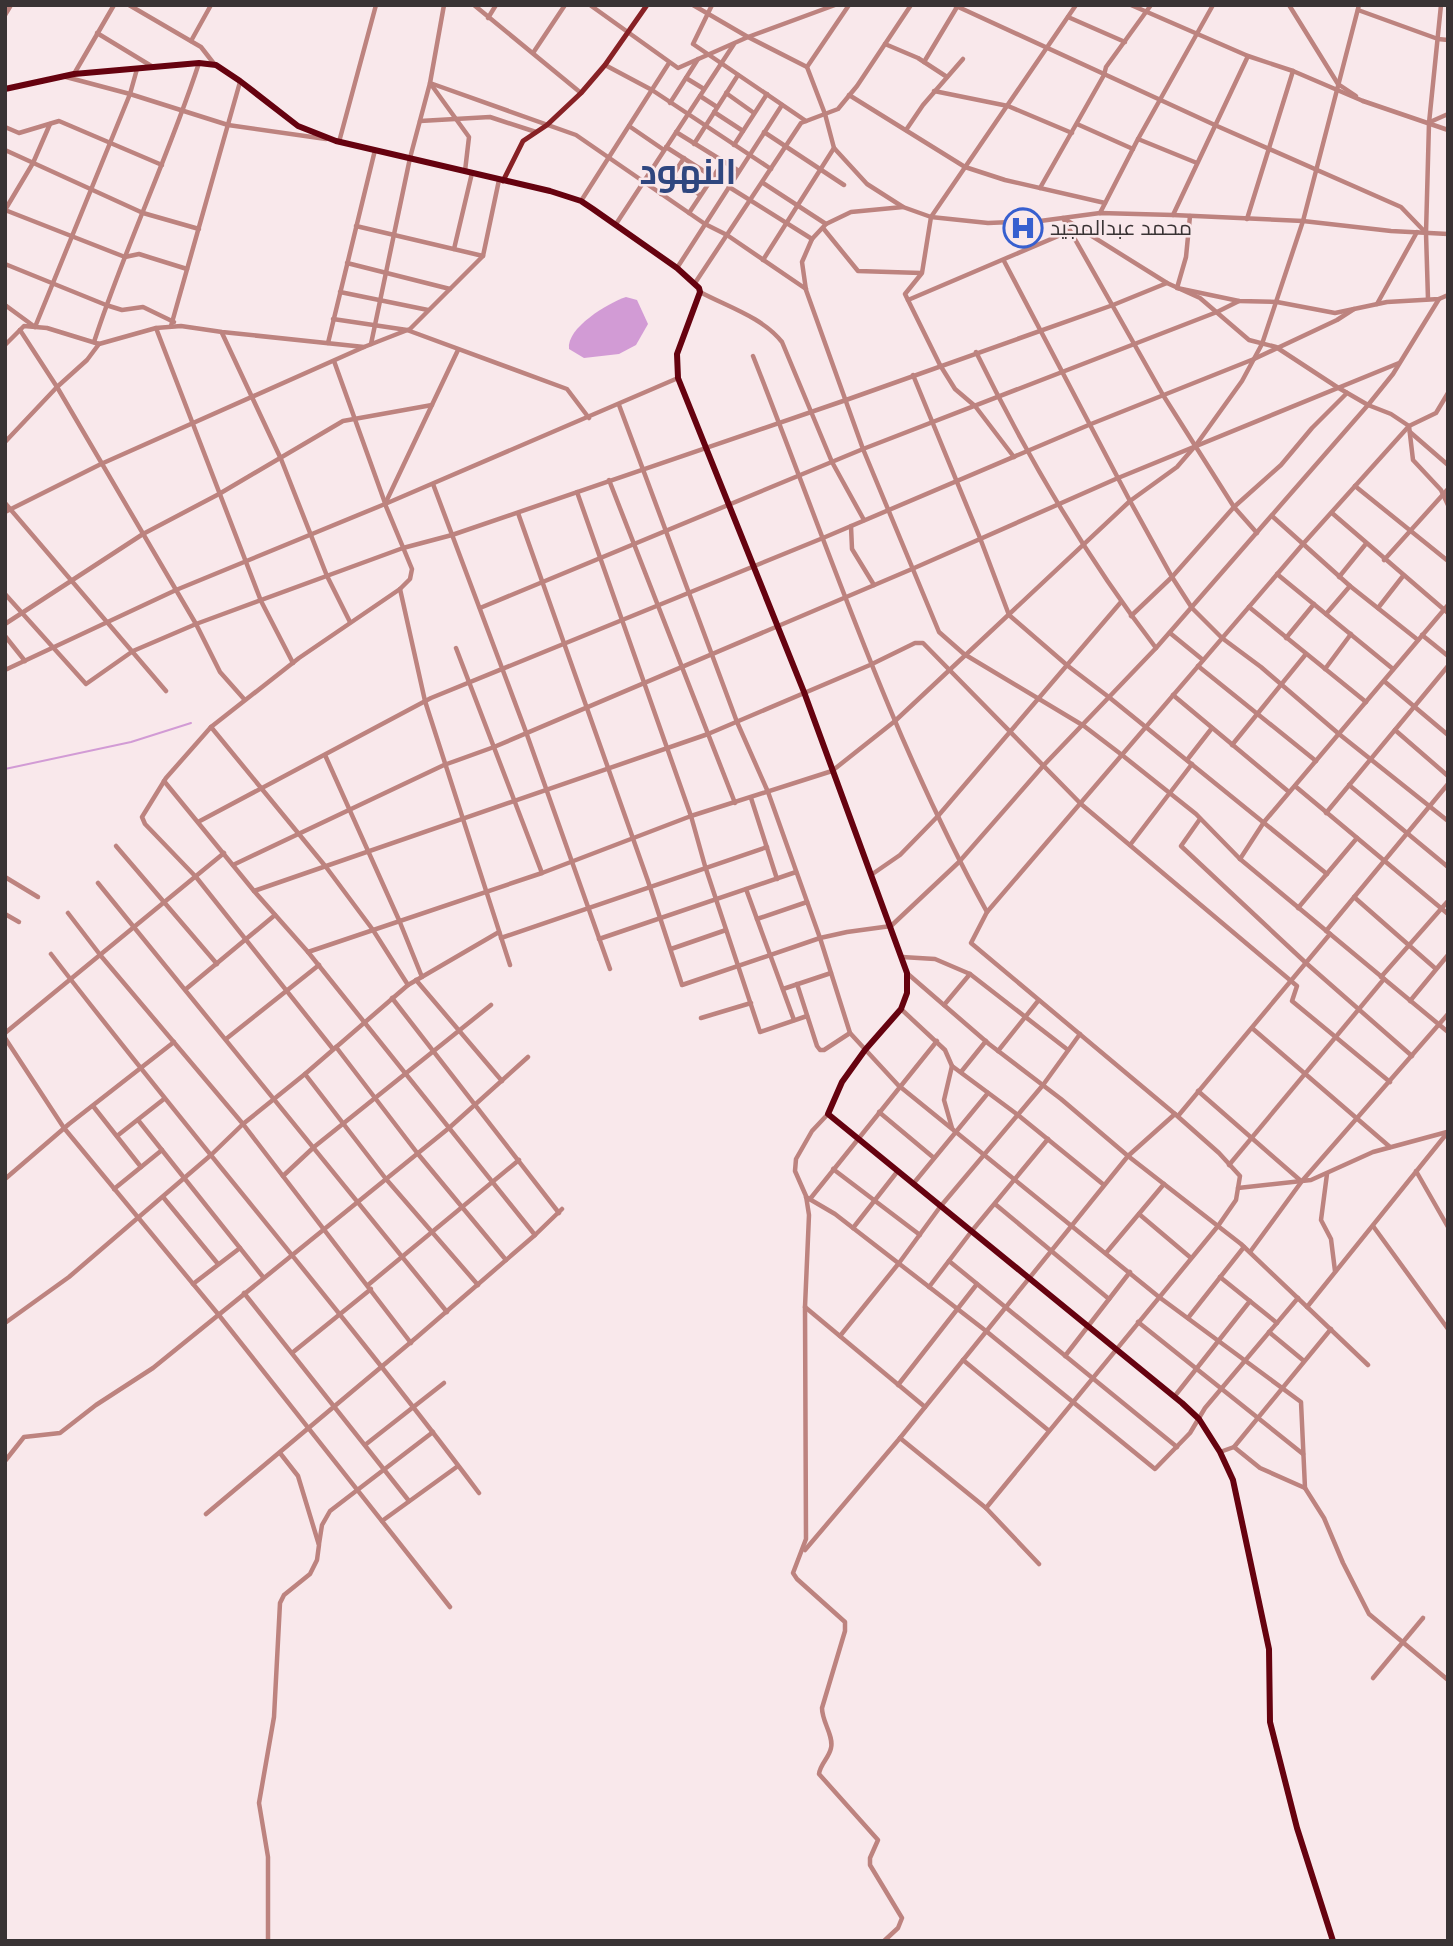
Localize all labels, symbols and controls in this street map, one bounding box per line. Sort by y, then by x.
district label: النهود [639,148,737,194]
hospital icon: محمد عبدالمجيد [1002,207,1044,249]
place label: محمد عبدالمجيد [1050,213,1192,241]

